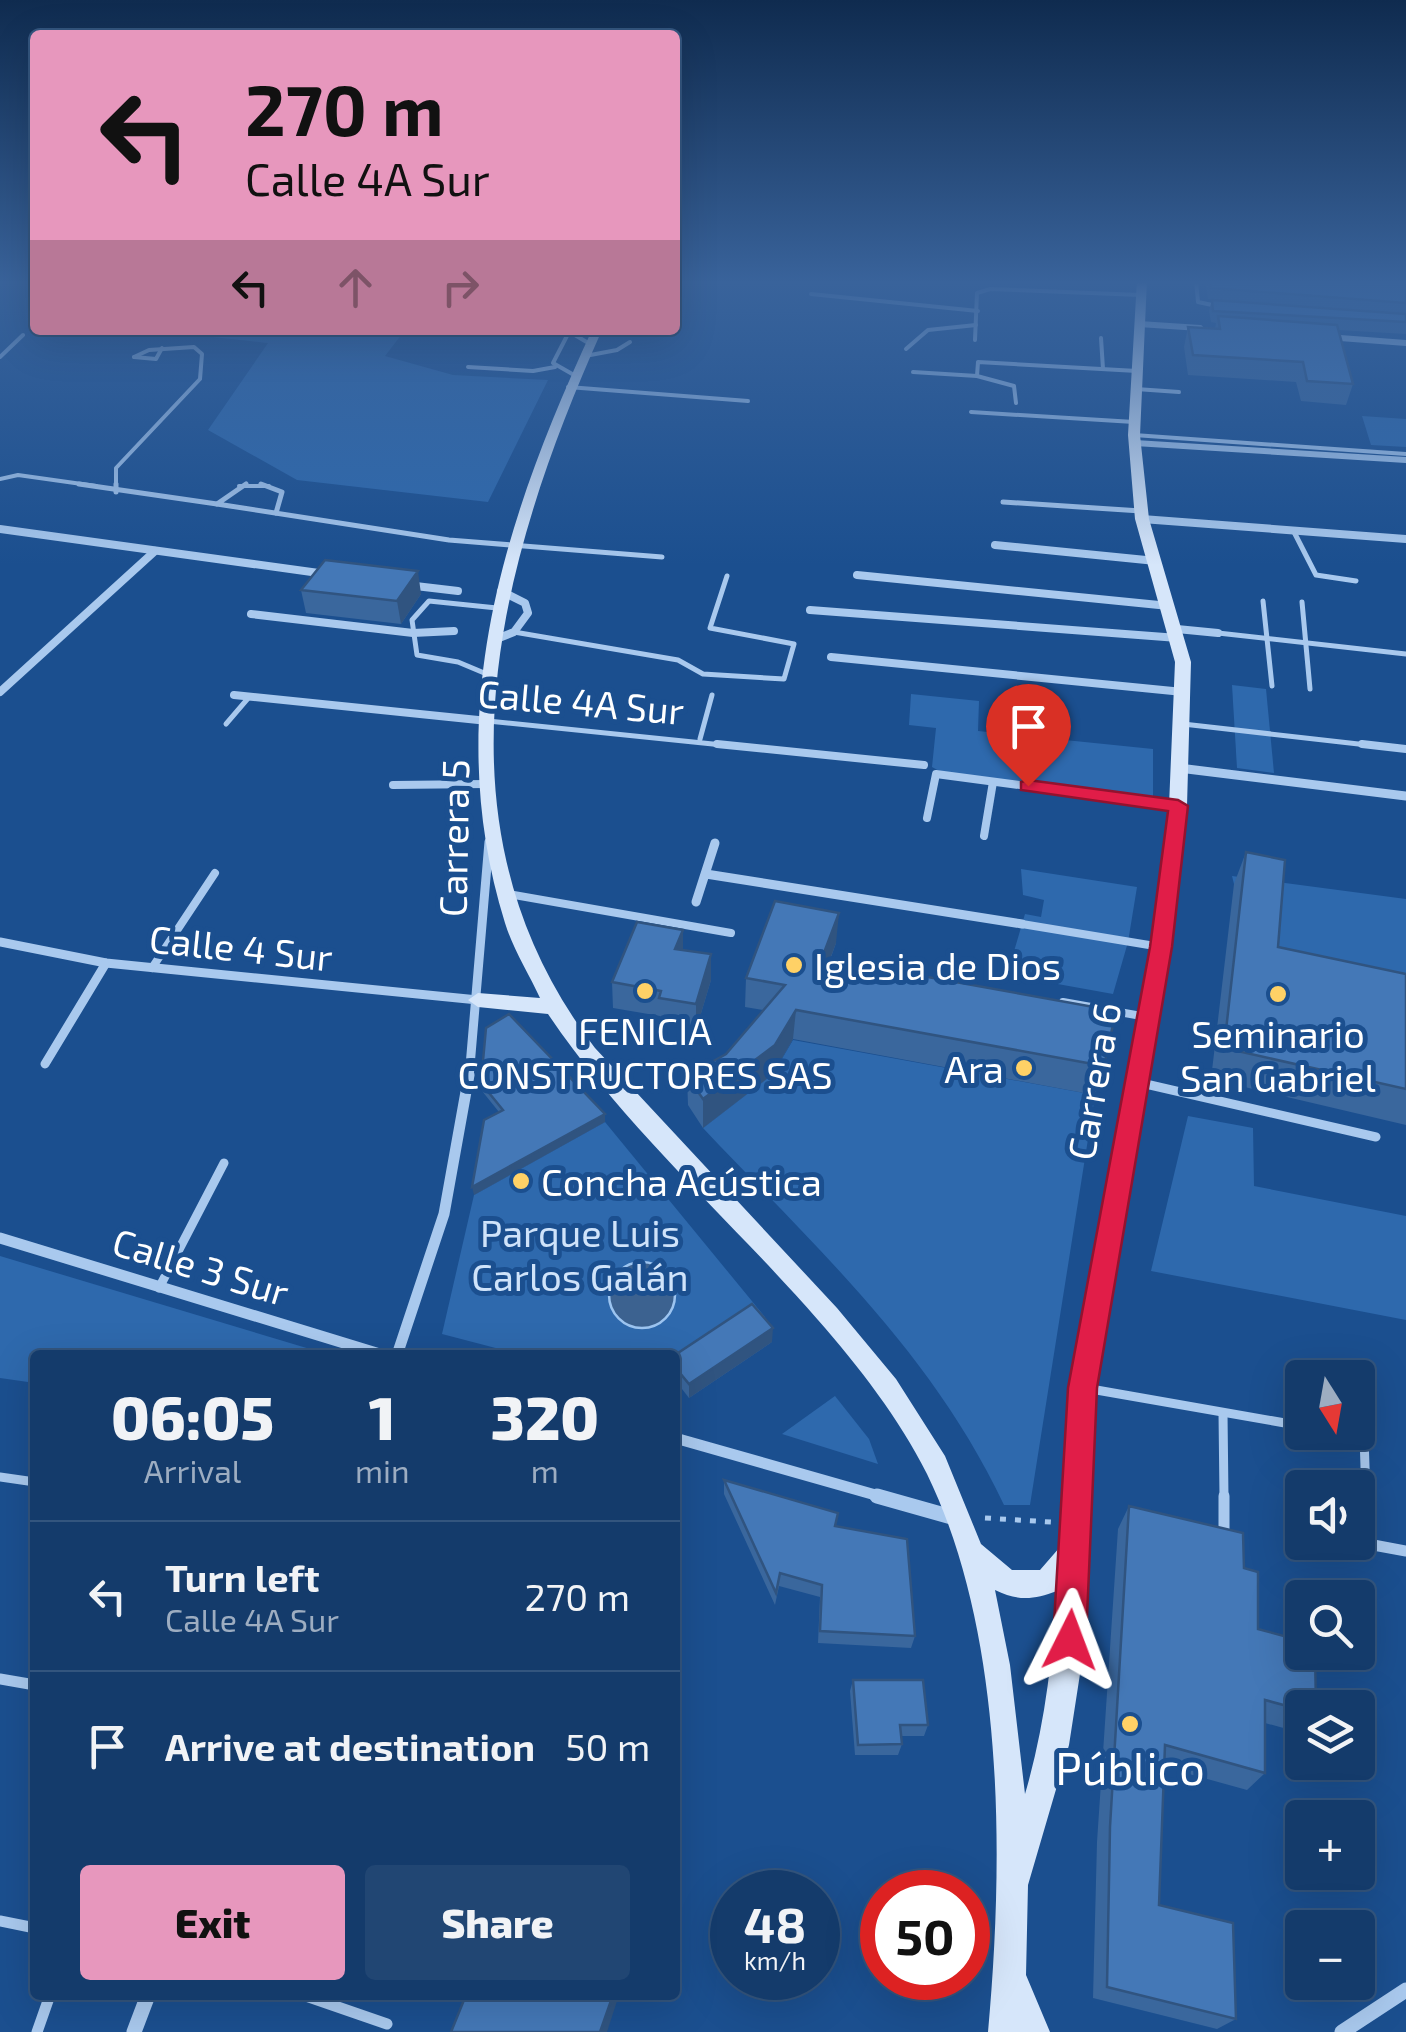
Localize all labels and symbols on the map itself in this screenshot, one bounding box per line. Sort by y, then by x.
street label: Calle 4A Sur [476,669,686,733]
pin [986,684,1071,787]
street label: Carrera 5 [429,759,477,917]
street label: Calle 4 Sur [147,915,335,979]
place label: Iglesia de Dios [814,942,1061,988]
marker: Iglesia de Dios [783,954,805,976]
marker: FENICIA CONSTRUCTORES SAS [634,980,656,1002]
marker: Seminario San Gabriel [1267,983,1289,1005]
street label: Carrera 6 [1057,999,1129,1163]
place label: FENICIA CONSTRUCTORES SAS [457,1007,833,1097]
place label: Seminario San Gabriel [1180,1010,1376,1100]
place label: Ara [944,1045,1004,1091]
marker: Ara [1013,1057,1035,1079]
place label: Concha Acústica [541,1158,822,1204]
marker: Concha Acústica [510,1170,532,1192]
park label: Parque Luis Carlos Galán [471,1209,689,1299]
street label: Calle 3 Sur [107,1217,295,1315]
north arrow [1285,1360,1375,1450]
position arrow [1018,1588,1122,1692]
marker: Público [1119,1713,1141,1735]
place label: Público [1055,1740,1205,1794]
speed limit sign: 50 [860,1870,990,2000]

